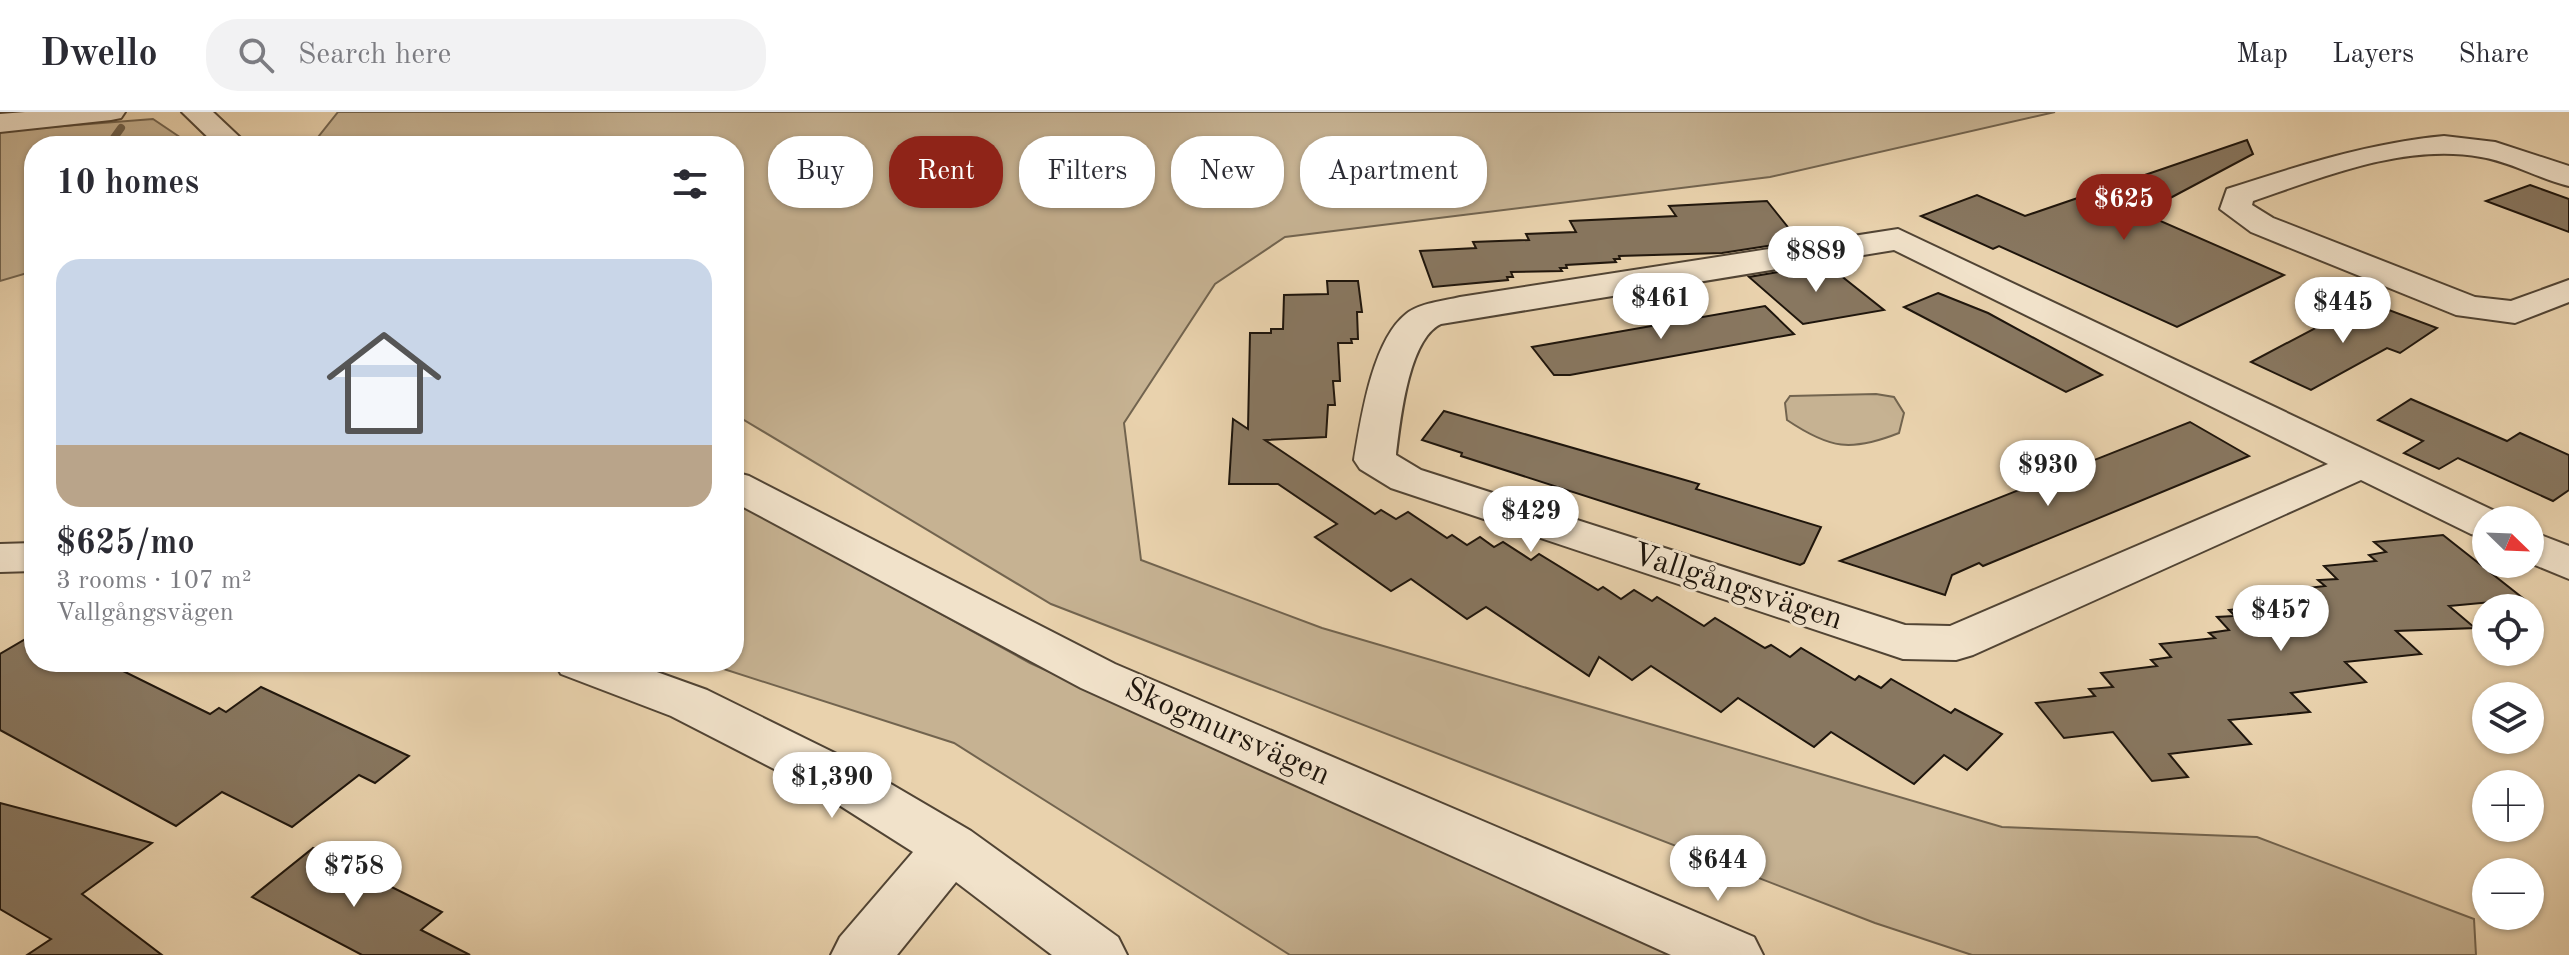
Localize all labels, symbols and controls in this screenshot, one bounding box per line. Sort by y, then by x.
search box [206,19,766,91]
icon: search [234,33,278,77]
text: Dwello [40,36,158,74]
text: Search here [298,40,451,70]
text: Map [2236,41,2288,69]
text: Layers [2332,41,2414,69]
text: Share [2458,41,2529,69]
chip: Buy [768,136,873,208]
chip: Rent [889,136,1003,208]
chip: Filters [1019,136,1155,208]
chip: New [1171,136,1284,208]
chip: Apartment [1300,136,1487,208]
icon: filters [668,162,712,206]
text: 10 homes [56,167,199,201]
pin: $625 [2077,174,2171,242]
text: $625 [2094,187,2154,213]
pin: $889 [1769,226,1863,294]
text: $889 [1786,239,1846,265]
pin: $461 [1614,273,1708,341]
pin: $445 [2296,277,2390,345]
text: $461 [1631,286,1691,312]
text: $445 [2313,290,2373,316]
icon: home [312,311,456,455]
pin: $930 [2001,440,2095,508]
text: $930 [2018,453,2078,479]
pin: $429 [1484,486,1578,554]
text: $429 [1501,499,1561,525]
north arrow [2472,506,2544,578]
map controls [2472,506,2544,930]
text: $625/mo [56,527,195,561]
street label: Vallgångsvägen [1628,539,1846,637]
text: 3 rooms · 107 m² [56,568,252,594]
pin: $457 [2234,585,2328,653]
button: locate [2472,594,2544,666]
text: $457 [2251,598,2311,624]
text: Vallgångsvägen [56,600,234,626]
street label: Skogmursvägen [1119,673,1335,793]
button: layers [2472,682,2544,754]
pin: $1,390 [767,752,897,820]
text: $1,390 [791,765,873,791]
button: + [2472,770,2544,842]
pin: $644 [1671,835,1765,903]
pin: $758 [307,841,401,909]
text: $644 [1688,848,1748,874]
text: $758 [324,854,384,880]
button: − [2472,858,2544,930]

